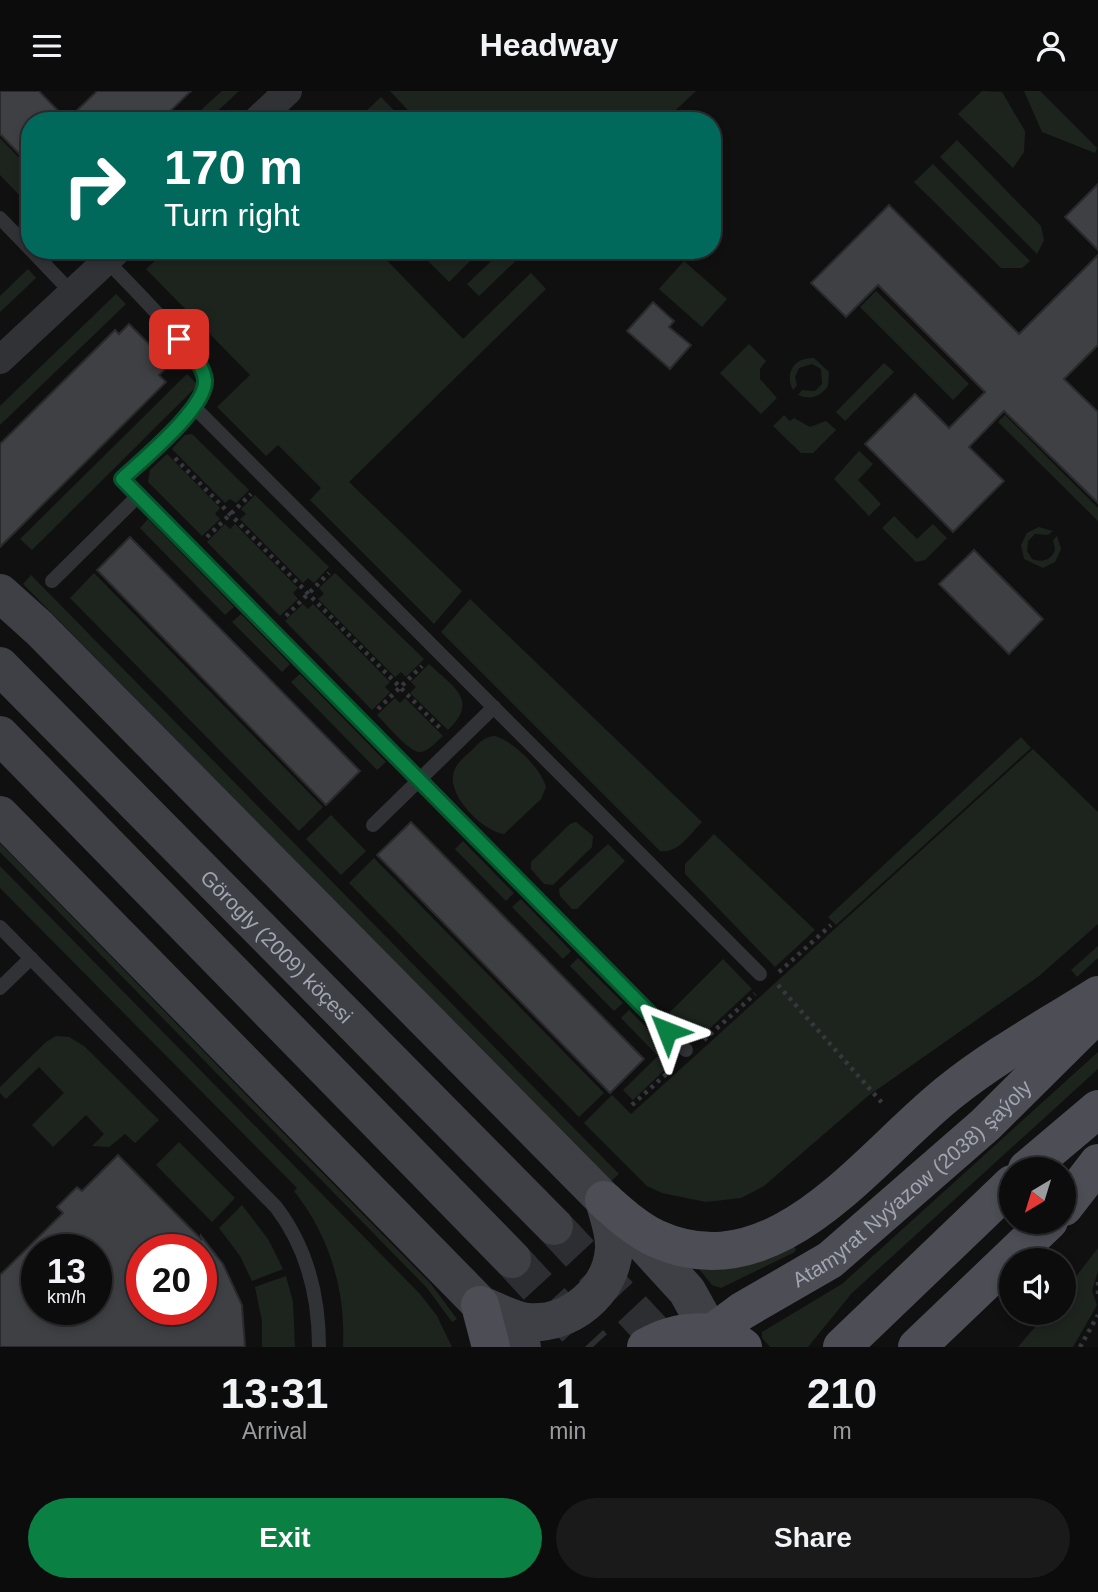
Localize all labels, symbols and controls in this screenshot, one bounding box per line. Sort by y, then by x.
icon: menu [28,27,66,65]
text: Headway [480,27,618,63]
icon: person [1032,27,1070,65]
icon: right [49,140,140,231]
text: 170 m [164,140,303,194]
text: Turn right [164,197,300,233]
pin [149,309,209,369]
icon: arrive [160,320,198,358]
street label: Görogly (2009) köçesi [197,865,358,1027]
position arrow [630,994,704,1068]
street label: Atamyrat Nyýazow (2038) şaýoly [788,1074,1036,1291]
north arrow [999,1157,1076,1234]
map controls [999,1157,1076,1325]
speed limit sign: 20 [126,1234,217,1325]
button: sound [999,1248,1076,1325]
text: 13 [47,1251,86,1290]
text: km/h [47,1287,86,1307]
text: 13:31 [221,1370,328,1417]
text: 1 [556,1370,579,1417]
text: 210 [807,1370,877,1417]
text: Arrival [242,1418,307,1444]
text: min [549,1418,586,1444]
text: m [833,1418,852,1444]
button: Exit [28,1498,542,1578]
button: Share [556,1498,1070,1578]

